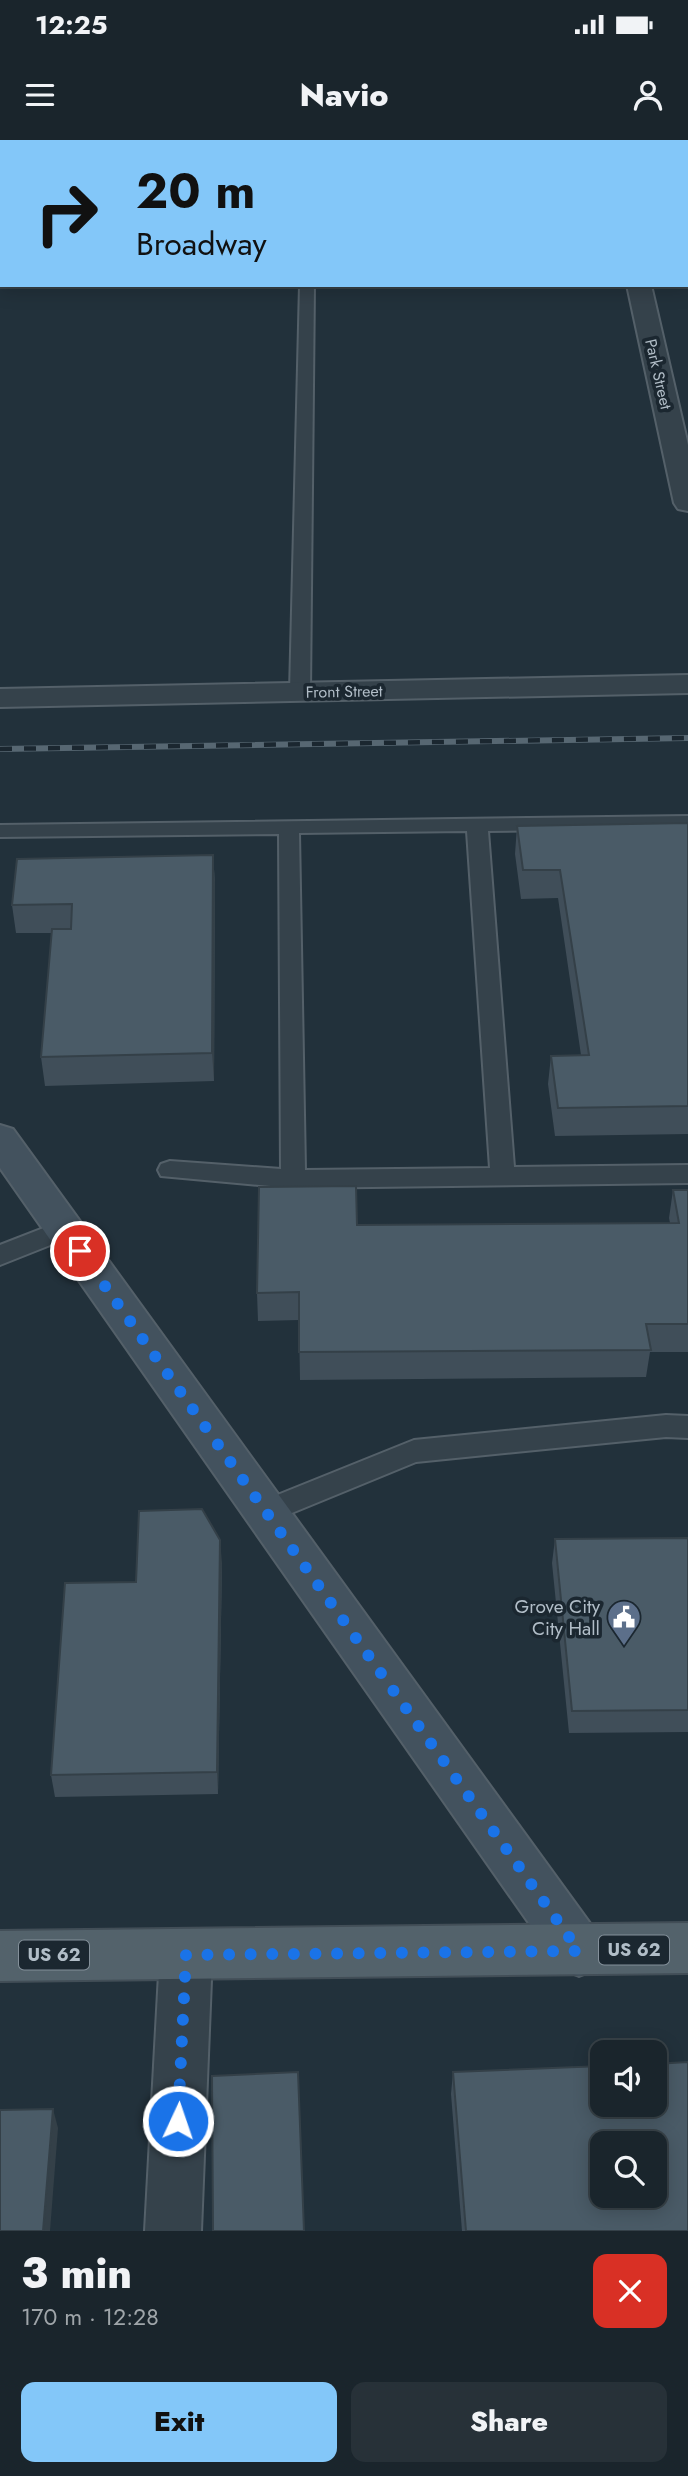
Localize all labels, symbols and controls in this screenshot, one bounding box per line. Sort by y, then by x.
text: 12:25 [35,6,108,44]
text: Navio [299,72,389,118]
icon: menu [21,76,59,114]
icon: person [629,76,667,114]
text: 20 m [136,156,255,226]
icon: right [21,168,112,259]
text: Broadway [136,221,267,267]
street label: Park Street [639,337,678,412]
street label: Front Street [305,679,383,704]
pin [50,1221,110,1281]
icon: arrive [61,1232,99,1270]
place label: Grove City City Hall [515,1593,601,1642]
public building icon: Grove City City Hall [605,1598,643,1647]
road number: US 62 [599,1936,669,1964]
road number: US 62 [19,1940,89,1969]
map controls [590,2040,667,2208]
button: sound [590,2040,667,2117]
position arrow [141,2084,215,2158]
button: search [590,2131,667,2208]
text: 3 min [21,2243,132,2304]
button: close [593,2254,667,2328]
text: 170 m · 12:28 [21,2300,159,2334]
button: Exit [21,2382,337,2462]
button: Share [351,2382,667,2462]

